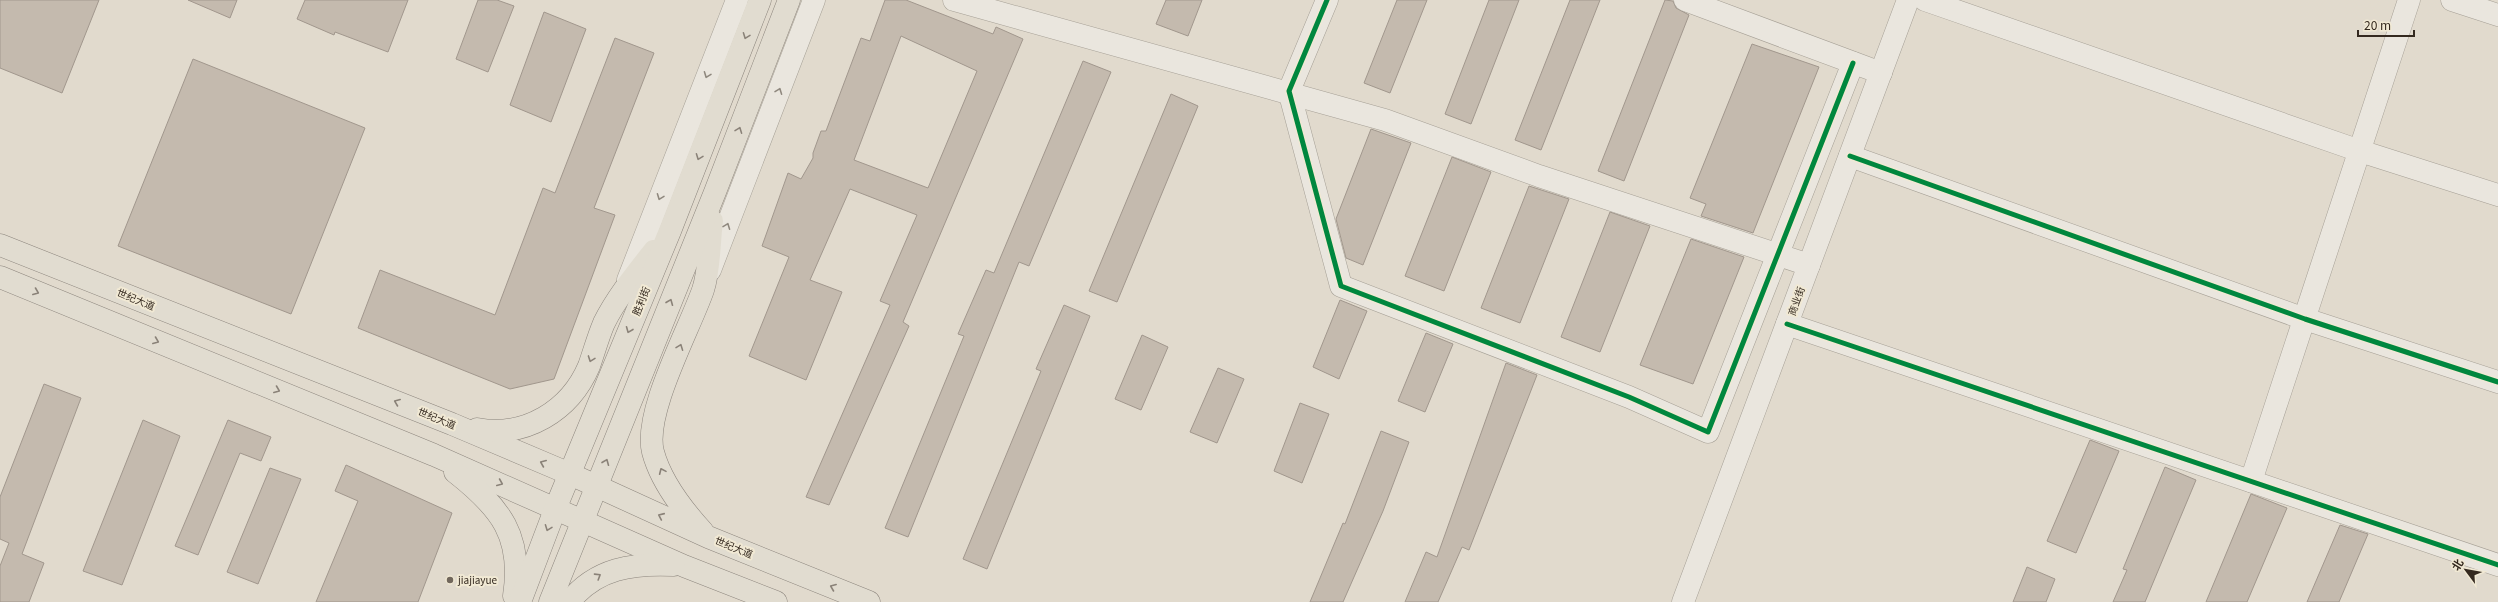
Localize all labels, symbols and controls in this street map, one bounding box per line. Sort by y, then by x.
scale bar [2358,12,2414,38]
text: 20 m [2364,16,2391,33]
one-way arrow [743,33,751,40]
one-way arrow [704,72,712,79]
one-way arrow [774,88,782,95]
one-way arrow [735,126,743,133]
one-way arrow [695,154,703,161]
one-way arrow [657,193,665,200]
one-way arrow [723,222,731,229]
street label: 世纪大道 [115,284,158,313]
street label: 胜利街 [628,284,653,318]
street label: 商业街 [1783,284,1808,317]
one-way arrow [33,287,40,295]
one-way arrow [666,299,674,306]
one-way arrow [626,325,634,333]
one-way arrow [152,336,160,344]
one-way arrow [675,344,683,352]
one-way arrow [588,355,596,362]
one-way arrow [273,386,280,394]
one-way arrow [393,399,400,407]
street label: 世纪大道 [416,403,459,432]
one-way arrow [601,458,609,466]
one-way arrow [539,459,546,467]
one-way arrow [658,468,666,475]
one-way arrow [496,479,503,487]
one-way arrow [658,513,666,521]
one-way arrow [545,524,553,531]
street label: 世纪大道 [713,532,756,561]
north arrow [2446,550,2486,590]
text: 北 [2447,555,2466,573]
place label: jiajiayue [457,572,498,587]
one-way arrow [594,574,601,581]
marker: jiajiayue [445,575,455,585]
one-way arrow [829,584,836,592]

